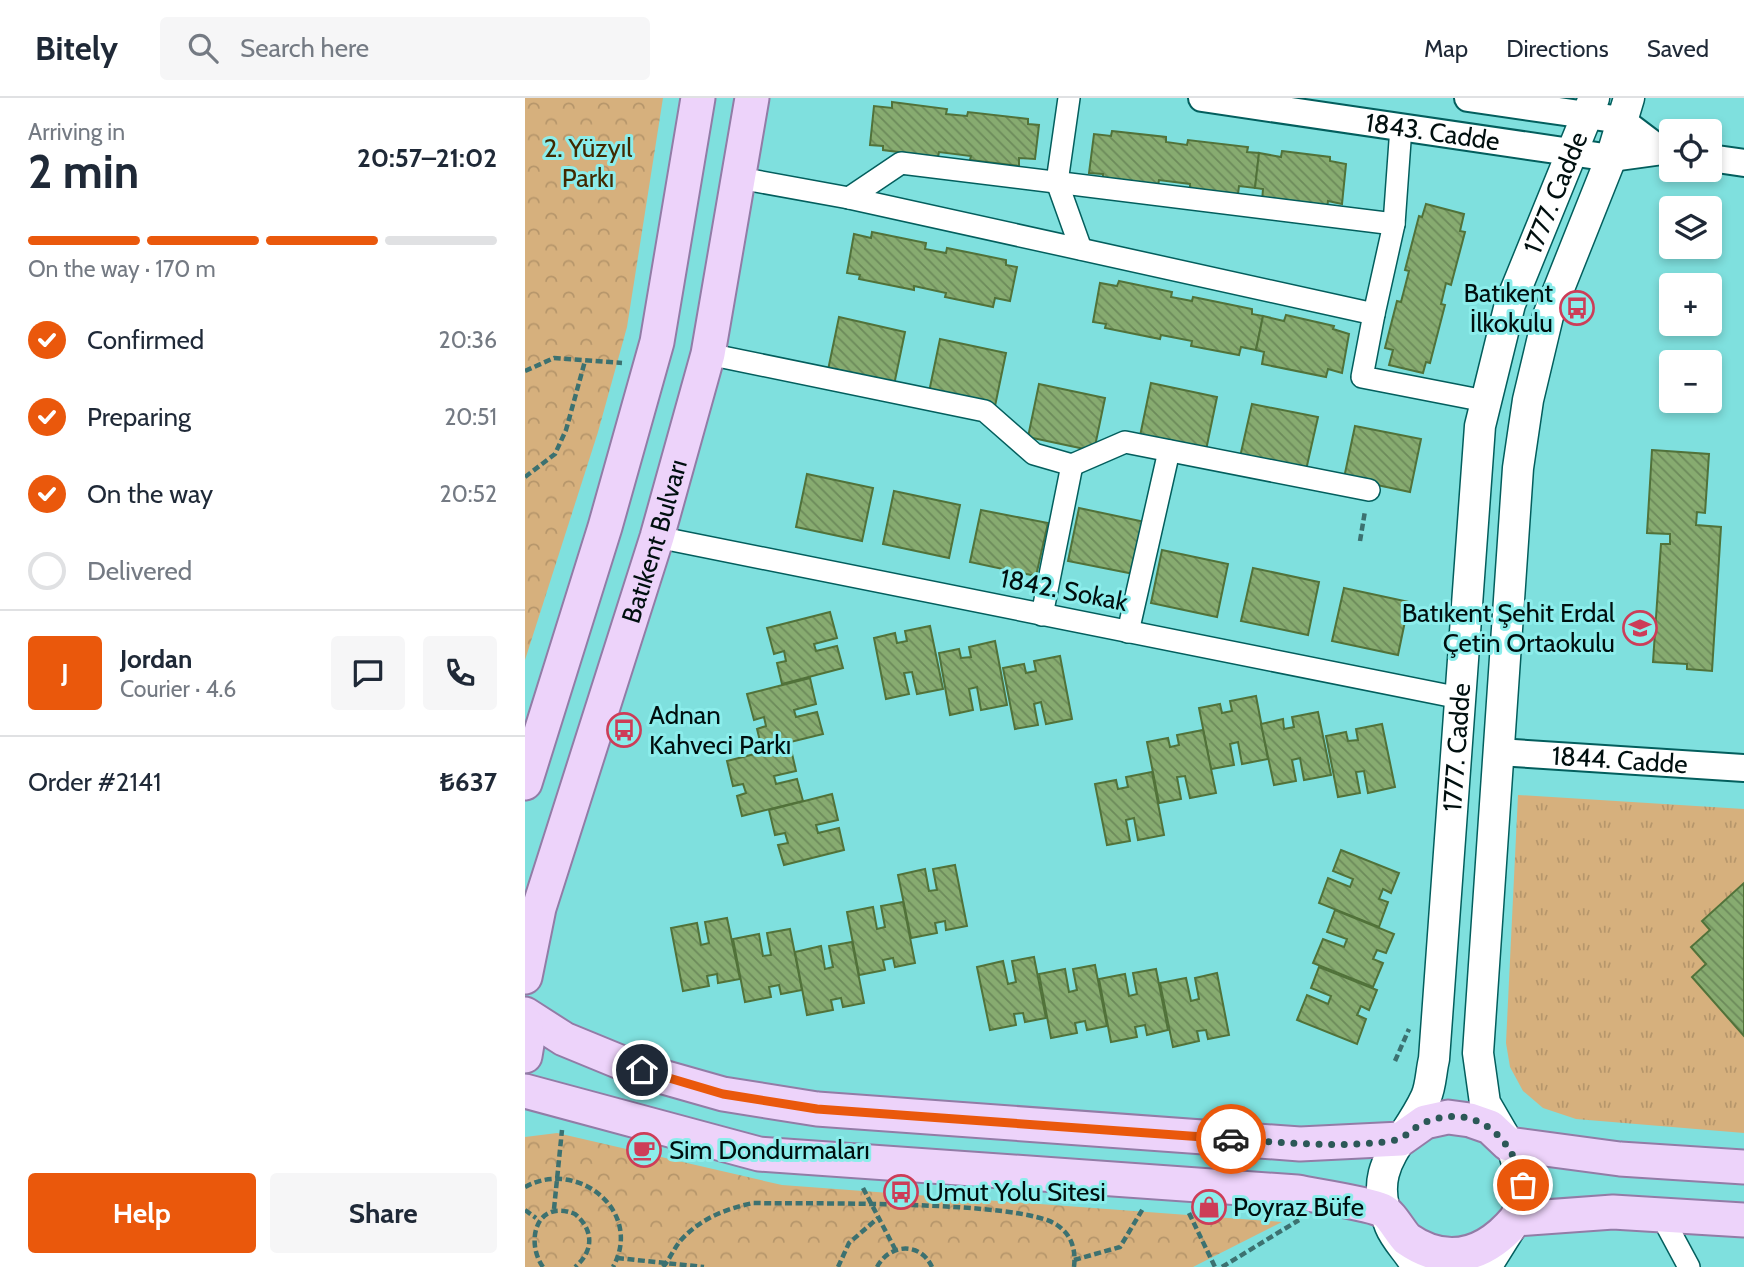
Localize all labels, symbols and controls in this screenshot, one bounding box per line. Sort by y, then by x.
search box [160,17,650,80]
text: Bitely [35,28,118,68]
icon: search [184,29,222,67]
text: Search here [240,32,369,64]
text: Map [1424,34,1468,63]
text: Directions [1506,34,1609,63]
text: Saved [1647,34,1709,63]
street label: 1843. Cadde [1363,106,1502,157]
text: Arriving in [28,118,125,146]
map controls [1659,119,1722,413]
button: locate [1659,119,1722,182]
street label: 1777. Cadde [1516,127,1594,258]
park label: 2. Yüzyıl Parkı [544,132,632,194]
text: 20:57–21:02 [357,142,497,174]
text: 2 min [28,144,139,200]
button: layers [1659,196,1722,259]
text: On the way · 170 m [28,255,216,283]
button: + [1659,273,1722,336]
place label: Batıkent İlkokulu [1464,277,1553,339]
bus stop icon: Batıkent İlkokulu [1558,289,1596,327]
icon: check [28,321,66,359]
text: Confirmed [87,324,204,356]
text: 20:36 [439,326,497,354]
button: − [1659,350,1722,413]
icon: check [28,398,66,436]
text: Preparing [87,401,191,433]
text: 20:51 [444,403,497,431]
street label: Batıkent Bulvarı [615,456,694,627]
icon: check [28,475,66,513]
text: On the way [87,478,213,510]
text: 20:52 [440,480,497,508]
text: Delivered [87,555,192,587]
street label: 1842. Sokak [997,562,1131,618]
place label: Batıkent Şehit Erdal Çetin Ortaokulu [1402,597,1615,659]
school or university icon: Batıkent Şehit Erdal Çetin Ortaokulu [1621,609,1659,647]
button: chat [331,636,405,710]
button: phone [423,636,497,710]
text: Jordan [120,643,192,675]
text: J [61,657,69,689]
text: Courier · 4.6 [120,675,236,703]
street label: 1777. Cadde [1436,682,1477,813]
place label: Adnan Kahveci Parkı [649,699,791,761]
bus stop icon: Adnan Kahveci Parkı [605,711,643,749]
street label: 1844. Cadde [1551,740,1689,780]
text: Order #2141 [28,766,161,798]
text: ₺637 [440,766,497,798]
pin [612,1040,672,1100]
icon: home [623,1051,661,1089]
courier [1196,1104,1266,1174]
icon: car [1212,1120,1250,1158]
cafe icon: Sim Dondurmaları [625,1131,663,1169]
place label: Sim Dondurmaları [669,1134,870,1166]
pin [1493,1155,1553,1215]
icon: bag [1504,1166,1542,1204]
button: Help [28,1173,256,1253]
button: Share [270,1173,497,1253]
bus stop icon: Umut Yolu Sitesi [882,1173,920,1211]
place label: Umut Yolu Sitesi [925,1176,1106,1208]
shop icon: Poyraz Büfe [1190,1188,1228,1226]
place label: Poyraz Büfe [1233,1191,1364,1223]

